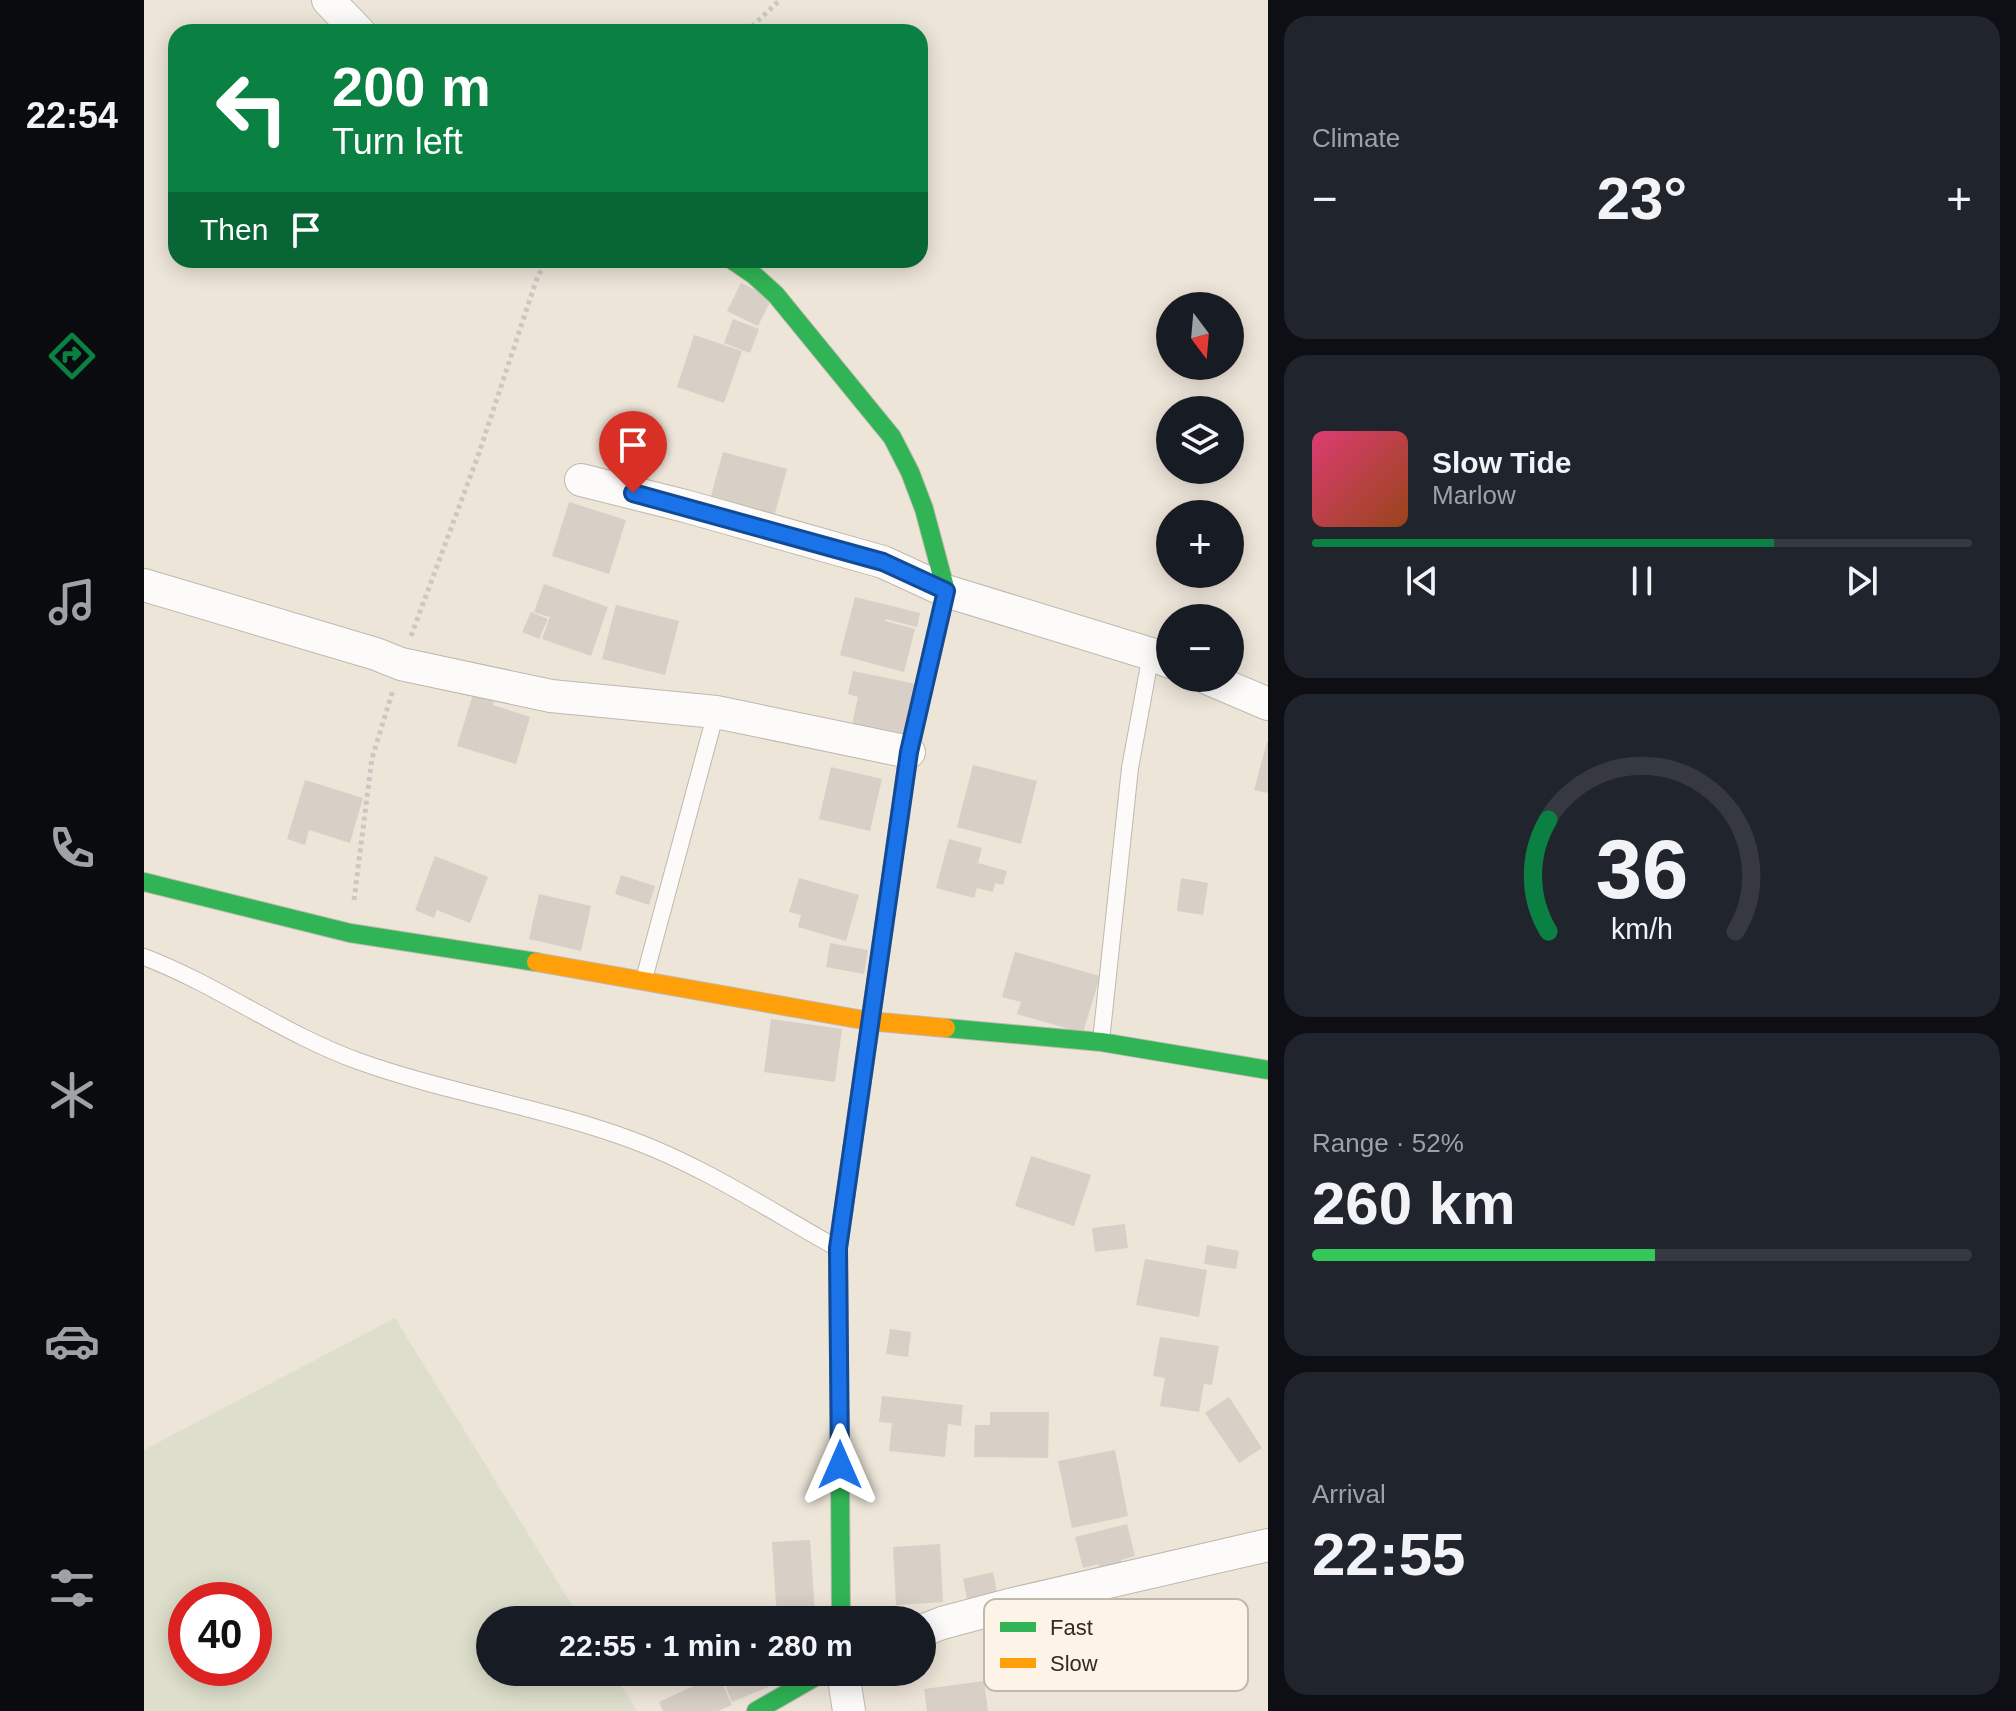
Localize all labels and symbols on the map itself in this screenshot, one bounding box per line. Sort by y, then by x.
north arrow [1156,292,1244,380]
pin [599,411,667,493]
position arrow [798,1423,882,1507]
speed limit sign: 40 [168,1582,272,1686]
legend [984,1599,1248,1691]
text: Fast [1050,1615,1093,1640]
text: Slow [1050,1651,1098,1676]

